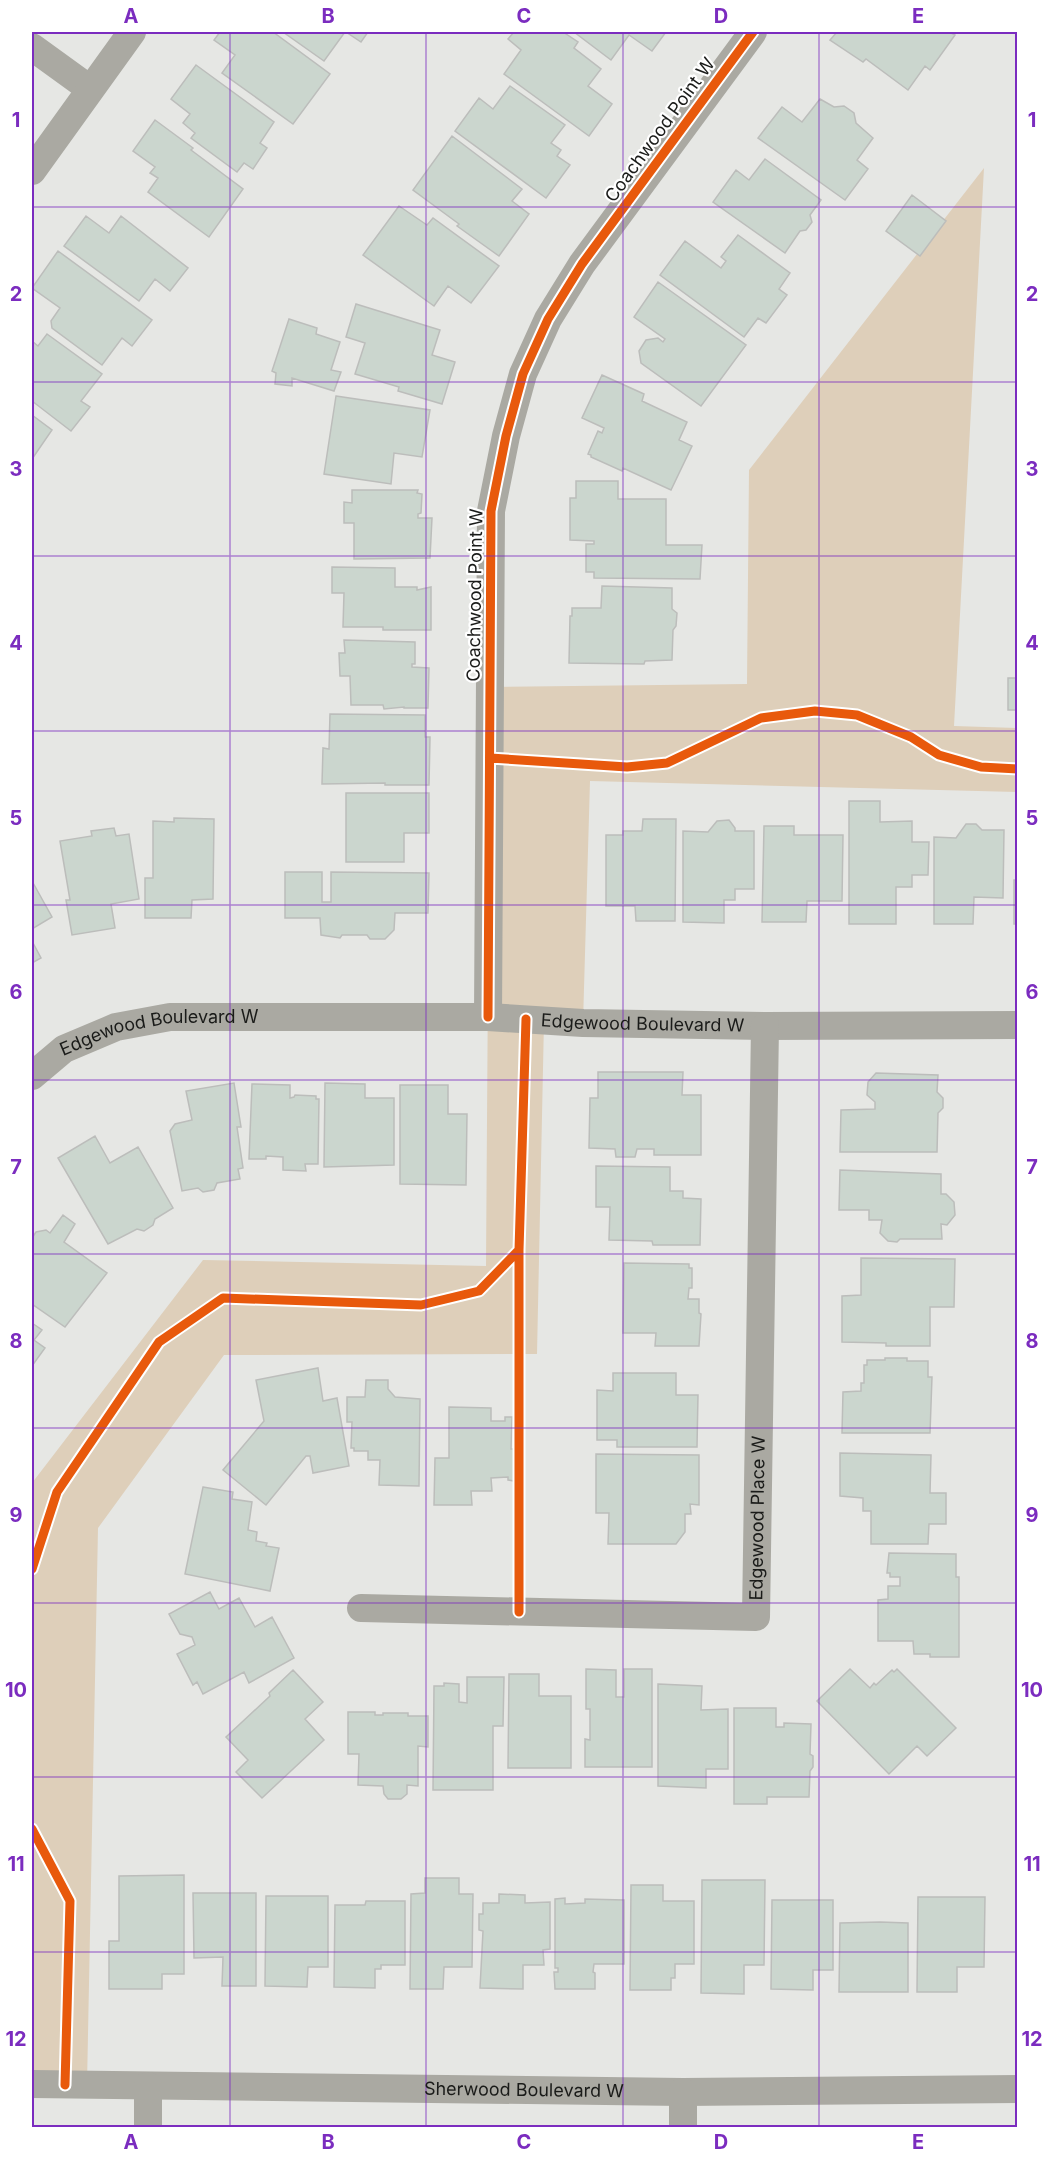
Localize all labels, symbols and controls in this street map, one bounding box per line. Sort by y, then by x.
text: A [124,4,139,28]
text: B [321,4,335,28]
text: C [517,4,531,28]
text: D [714,4,728,28]
text: E [912,4,924,28]
street label: Coachwood Point W [600,53,719,206]
text: 1 [12,108,20,132]
text: 1 [1028,108,1036,132]
text: 2 [10,282,22,306]
text: 2 [1026,282,1038,306]
text: 3 [10,457,22,481]
text: 3 [1026,457,1038,481]
street label: Coachwood Point W [462,508,487,682]
text: 4 [9,631,23,655]
text: 4 [1025,631,1039,655]
text: 5 [10,806,22,830]
text: 5 [1026,806,1038,830]
text: 6 [10,980,23,1004]
text: 6 [1026,980,1039,1004]
street label: Edgewood Boulevard W [56,1006,259,1060]
street label: Edgewood Boulevard W [540,1009,745,1036]
text: 7 [10,1155,22,1179]
text: 7 [1026,1155,1038,1179]
text: 8 [9,1329,23,1353]
text: 8 [1025,1329,1039,1353]
street label: Edgewood Place W [745,1435,769,1601]
text: 9 [10,1503,23,1527]
text: 9 [1026,1503,1039,1527]
text: 10 [5,1678,27,1702]
text: 10 [1021,1678,1043,1702]
text: 11 [7,1852,25,1876]
text: 11 [1023,1852,1041,1876]
text: 12 [5,2027,27,2051]
text: 12 [1021,2027,1043,2051]
street label: Sherwood Boulevard W [424,2078,624,2101]
text: A [124,2130,139,2154]
text: B [321,2130,335,2154]
text: C [517,2130,531,2154]
text: D [714,2130,728,2154]
text: E [912,2130,924,2154]

